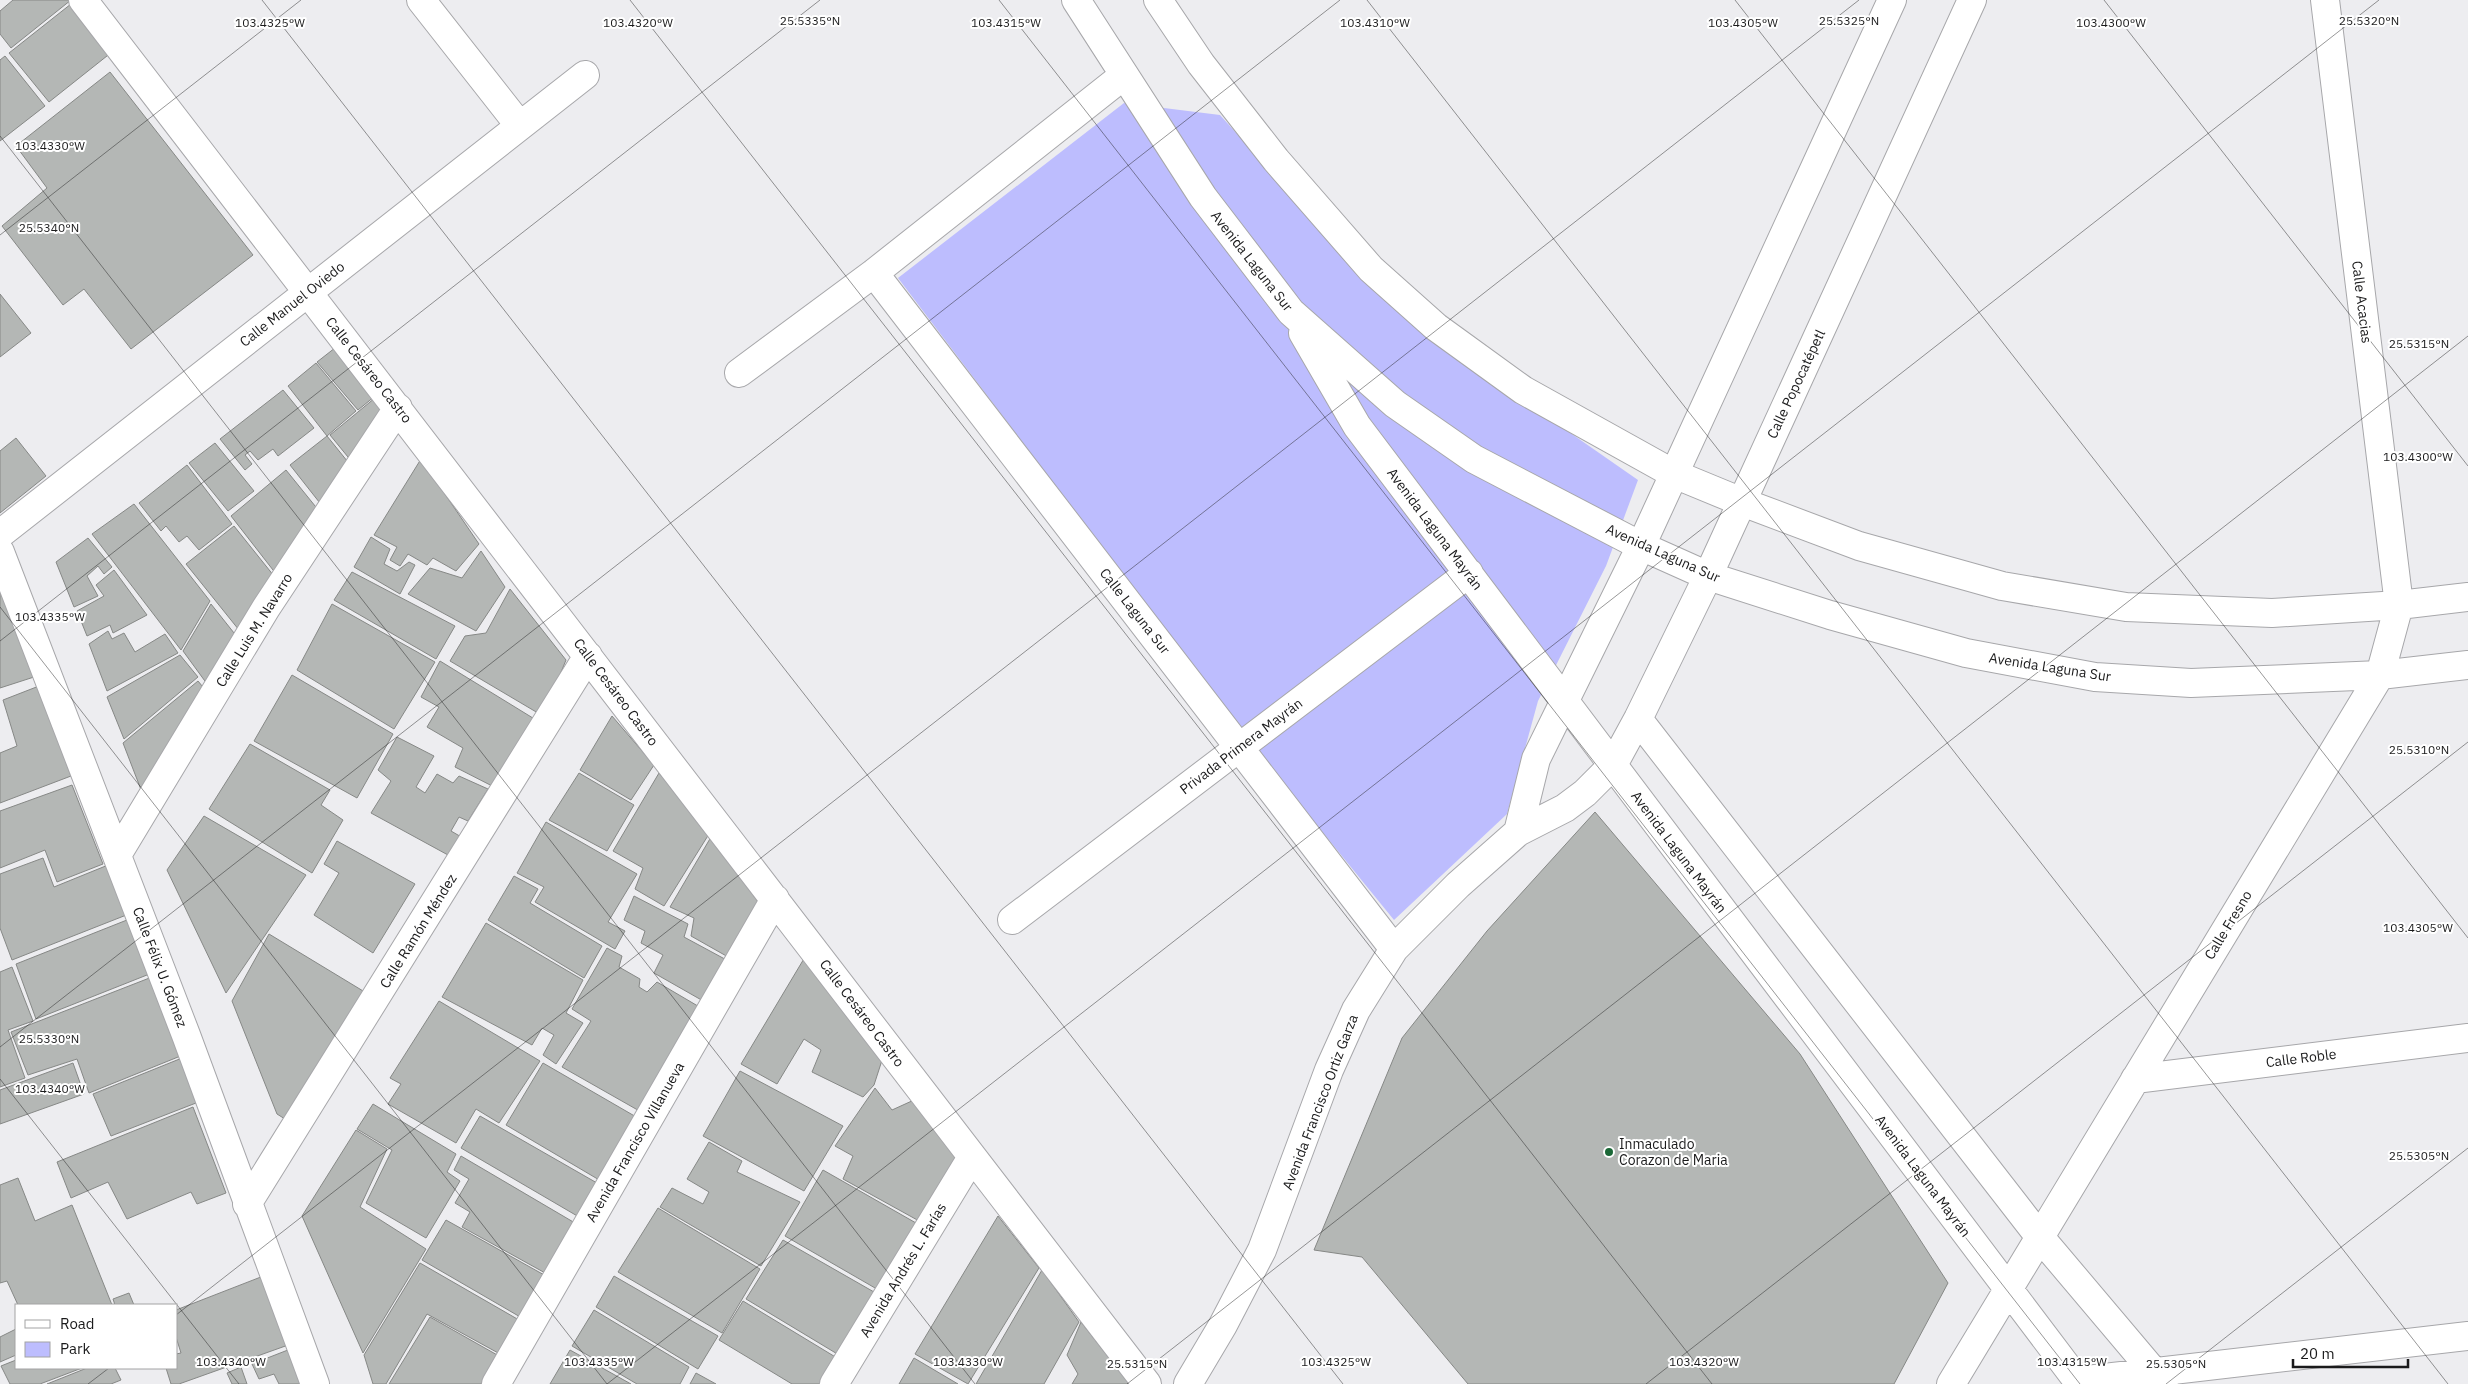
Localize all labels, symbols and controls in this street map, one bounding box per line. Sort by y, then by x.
text: 25.5335°N [780,13,840,28]
text: 25.5325°N [1819,13,1879,28]
text: 25.5320°N [2339,13,2399,28]
text: 103.4325°W [235,15,305,30]
text: 103.4320°W [603,15,673,30]
text: 103.4315°W [971,15,1041,30]
text: 103.4310°W [1340,15,1410,30]
text: 103.4305°W [1708,15,1778,30]
text: 103.4300°W [2076,15,2146,30]
text: 103.4330°W [15,138,85,153]
street label: Avenida Laguna Sur [1207,207,1297,315]
text: 25.5340°N [19,220,79,235]
street label: Calle Manuel Oviedo [236,257,348,351]
street label: Calle Acacias [2348,260,2376,344]
street label: Calle Cesáreo Castro [322,313,416,427]
street label: Calle Popocatépetl [1763,326,1829,441]
text: 25.5315°N [2389,336,2449,351]
text: 103.4300°W [2383,449,2453,464]
street label: Avenida Laguna Mayrán [1383,464,1487,594]
street label: Avenida Laguna Sur [1603,520,1723,586]
street label: Calle Laguna Sur [1096,564,1174,658]
street label: Calle Luis M. Navarro [212,569,296,690]
text: 103.4335°W [15,609,85,624]
street label: Calle Cesáreo Castro [570,635,662,749]
street label: Avenida Laguna Sur [1988,648,2112,686]
street label: Privada Primera Mayrán [1176,694,1306,798]
text: 25.5310°N [2389,742,2449,757]
street label: Avenida Laguna Mayrán [1627,787,1731,917]
street label: Calle Ramón Méndez [376,870,461,992]
street label: Calle Fresno [2200,887,2256,963]
street label: Calle Félix U. Gómez [129,904,191,1030]
text: 103.4305°W [2383,920,2453,935]
street label: Calle Cesáreo Castro [816,956,908,1070]
street label: Avenida Francisco Ortiz Garza [1278,1011,1362,1192]
text: 25.5330°N [19,1031,79,1046]
street label: Calle Roble [2265,1045,2338,1071]
street label: Avenida Francisco Villanueva [582,1058,689,1225]
text: 103.4340°W [15,1081,85,1096]
street label: Avenida Laguna Mayrán [1871,1111,1975,1241]
place label: Inmaculado Corazon de Maria [1619,1135,1728,1169]
marker: Inmaculado Corazon de Maria [1603,1146,1615,1158]
text: 25.5305°N [2389,1148,2449,1163]
street label: Avenida Andrés L. Farías [856,1199,950,1340]
legend [15,1304,178,1369]
text: Road [60,1314,95,1333]
scale bar [2293,1336,2408,1368]
text: Park [60,1339,90,1358]
text: 20 m [2300,1344,2335,1363]
text: 103.4340°W [196,1354,266,1369]
text: 103.4335°W [564,1354,634,1369]
text: 103.4330°W [933,1354,1003,1369]
text: 103.4325°W [1301,1354,1371,1369]
text: 103.4320°W [1669,1354,1739,1369]
text: 103.4315°W [2037,1354,2107,1369]
text: 25.5315°N [1107,1356,1167,1371]
text: 25.5305°N [2146,1356,2206,1371]

